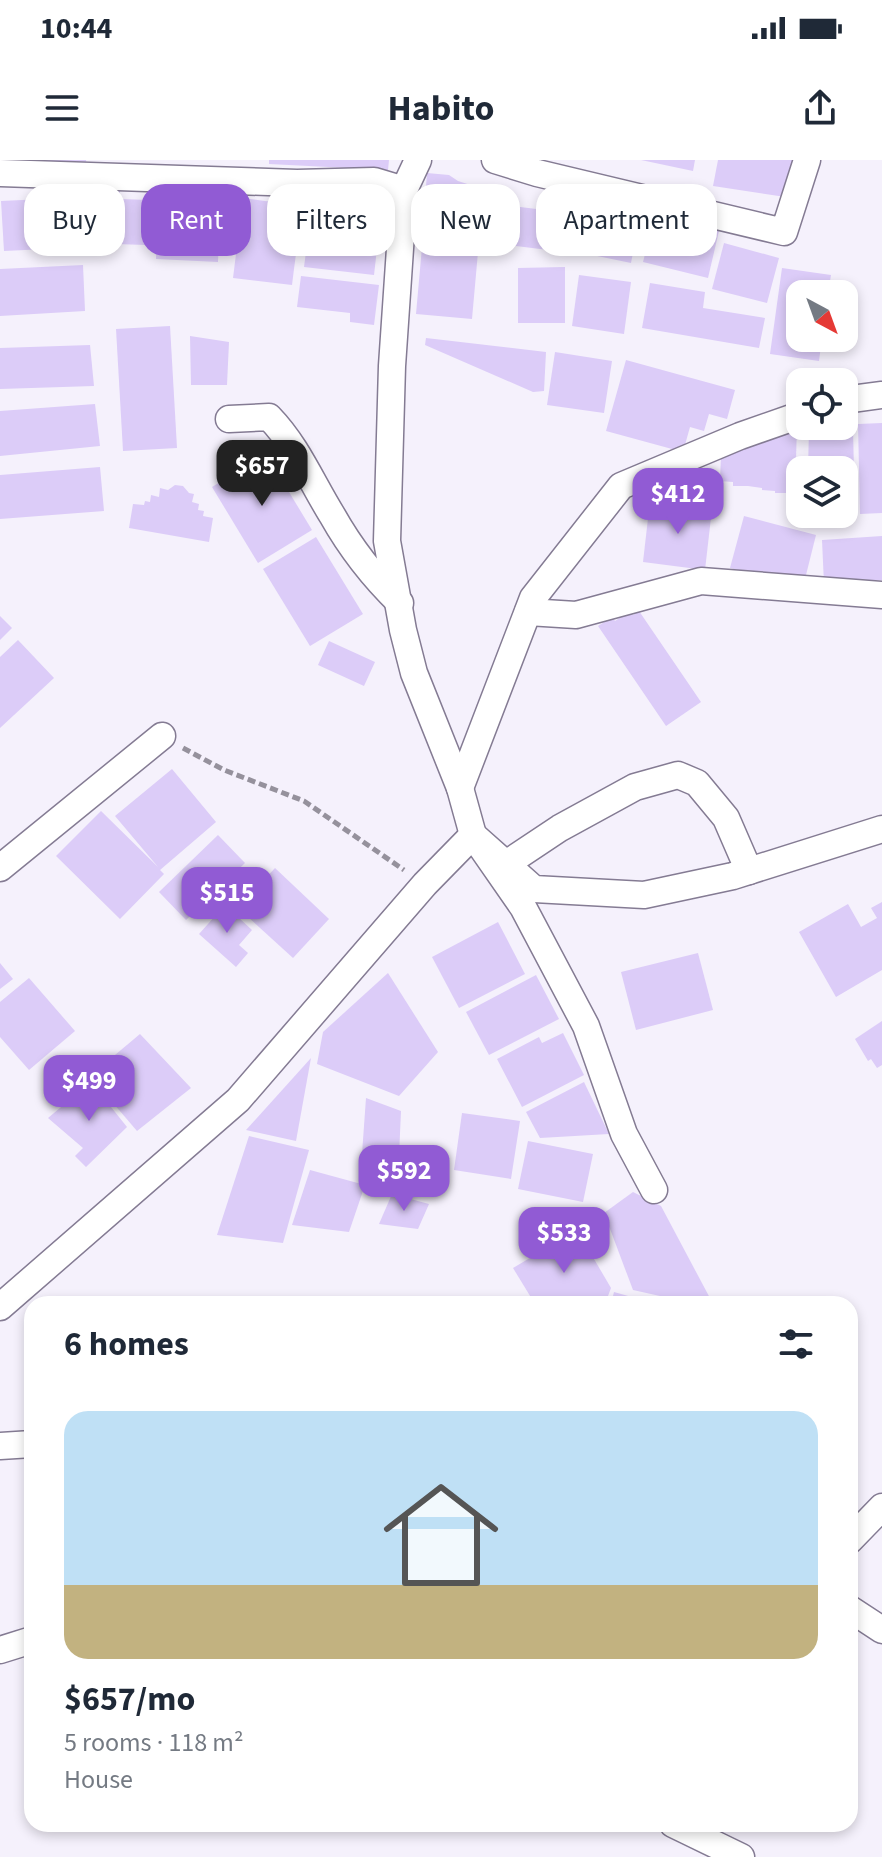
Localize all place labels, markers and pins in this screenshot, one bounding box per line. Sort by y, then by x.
pin: $657 [215,440,309,508]
pin: $412 [631,468,725,536]
pin: $515 [180,867,274,935]
pin: $499 [42,1055,136,1123]
pin: $592 [357,1145,451,1213]
pin: $533 [517,1207,611,1275]

